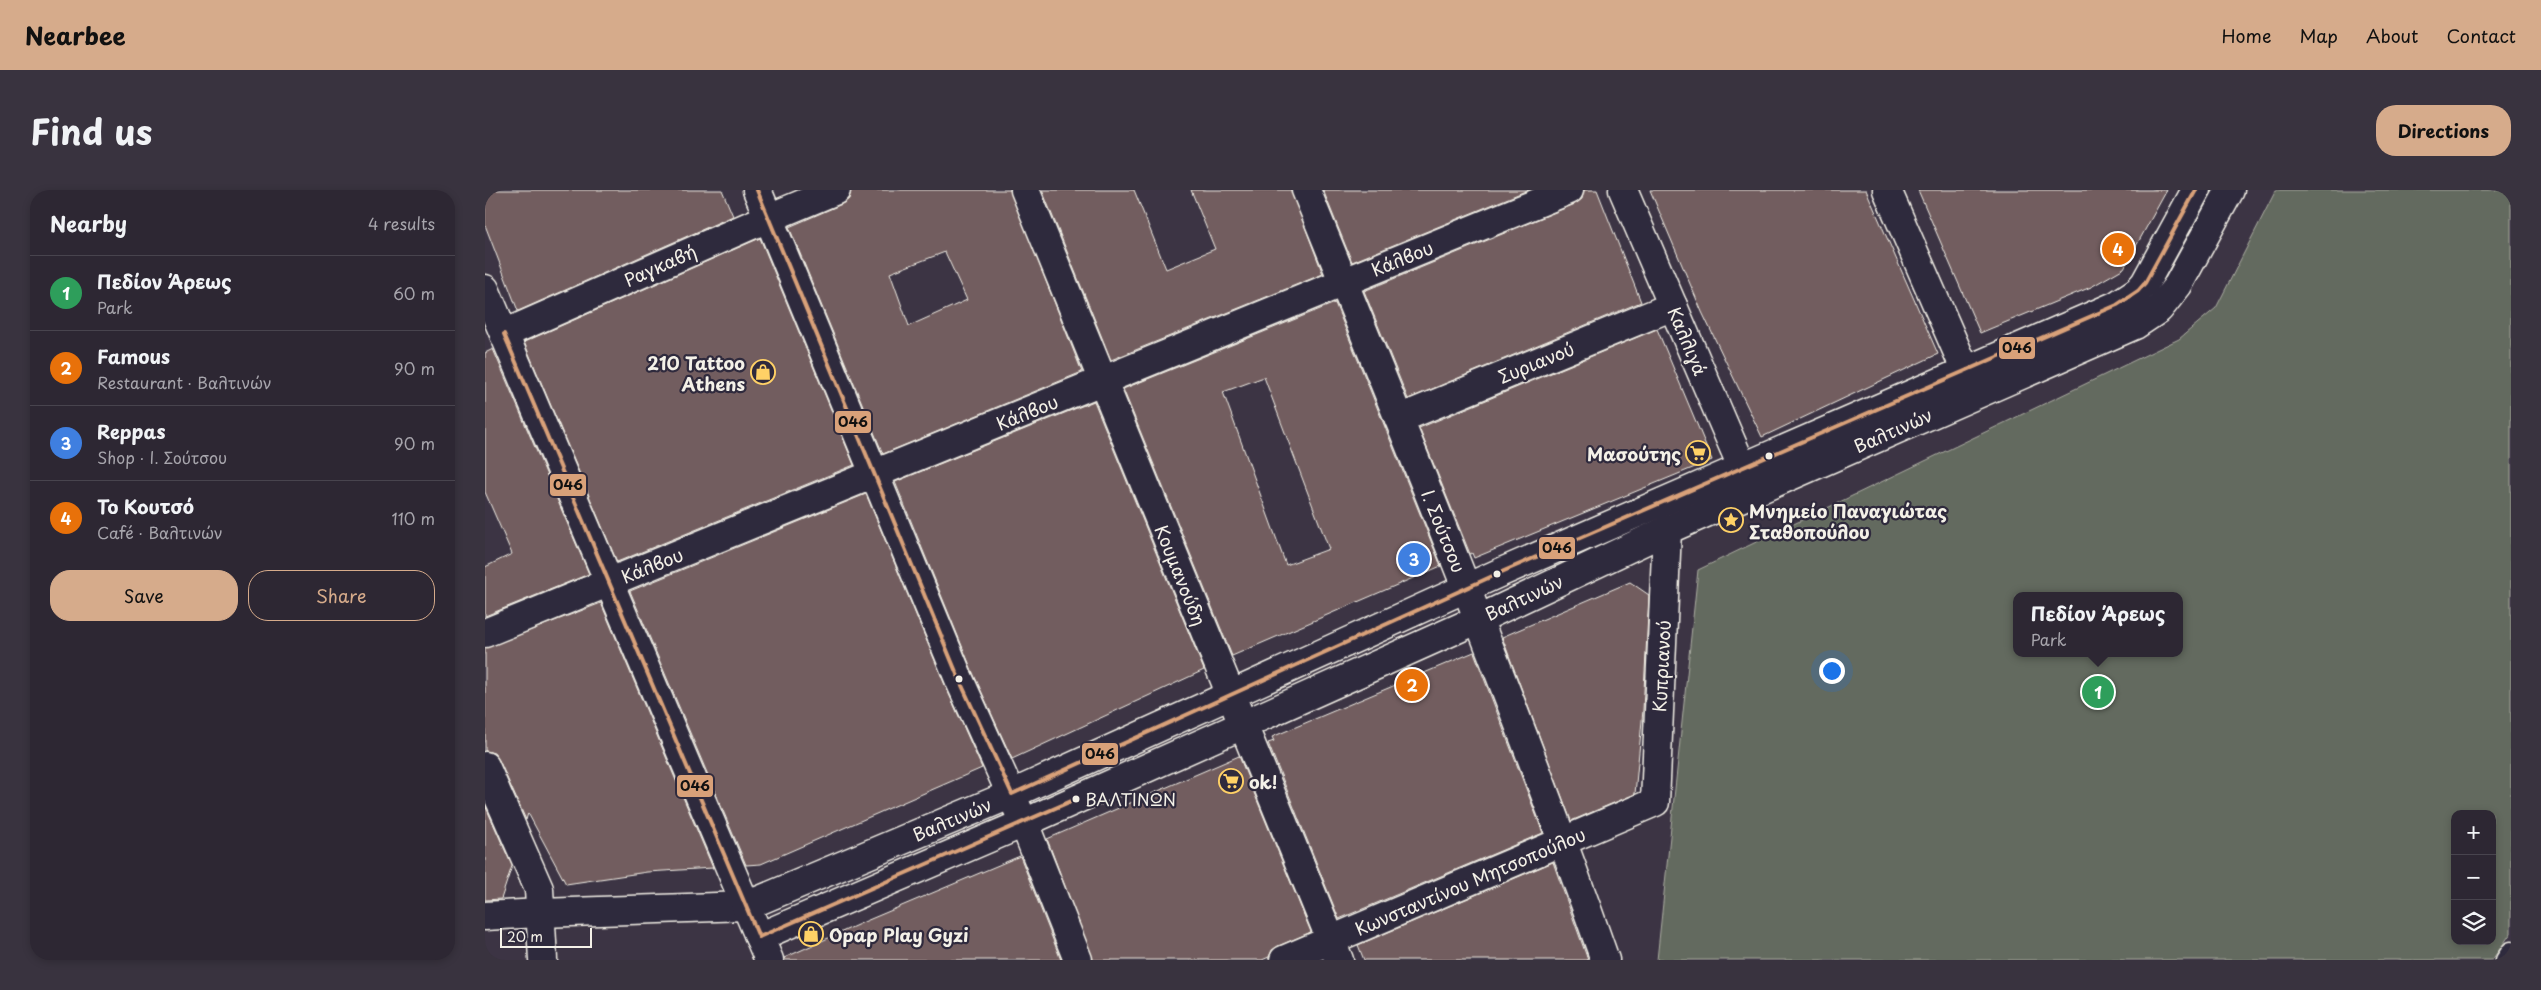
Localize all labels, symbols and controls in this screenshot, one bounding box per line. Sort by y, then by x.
text: Nearbee [25,17,126,53]
text: Home [2221,22,2271,49]
text: Map [2299,22,2338,49]
text: About [2366,22,2418,49]
text: Contact [2446,22,2516,49]
text: Find us [30,104,152,157]
button: Directions [2376,105,2511,156]
text: Nearby [50,207,127,239]
text: 4 results [368,211,435,235]
pin: 4 [2102,230,2134,268]
street label: Κάλβου [1367,233,1437,283]
street label: Ραγκαβή [619,237,701,293]
text: Πεδίον Άρεως [97,267,231,295]
text: 1 [62,281,70,305]
text: 60 m [393,281,435,305]
text: Park [97,295,133,319]
street label: Καλλιγά [1661,302,1715,380]
street label: Συριανού [1494,335,1578,389]
line badge: 046 [1998,336,2036,360]
text: 046 [2002,337,2032,358]
text: Famous [97,342,170,370]
place label: 210 Tattoo Athens [647,349,745,397]
text: 2 [60,356,72,380]
text: 90 m [394,356,435,380]
shop icon: 210 Tattoo Athens [750,359,776,385]
text: Restaurant · Βαλτινών [97,370,272,394]
street label: Κάλβου [992,387,1062,437]
street label: Βαλτινών [1849,401,1937,459]
line badge: 046 [834,410,872,434]
text: 046 [838,411,868,432]
text: Reppas [97,417,165,445]
text: 3 [61,431,71,455]
text: 90 m [394,431,435,455]
place label: Μασούτης [1587,440,1681,467]
supermarket icon: Μασούτης [1685,440,1711,466]
text: Shop · Ι. Σούτσου [97,445,227,469]
unlabelled marker [1764,451,1774,461]
line badge: 046 [549,473,587,497]
text: 046 [553,474,583,495]
street label: Ι. Σούτσου [1415,485,1473,577]
text: Το Κουτσό [97,492,194,520]
place label: Μνημείο Παναγιώτας Σταθοπούλου [1749,497,1947,545]
text: 4 [61,506,71,530]
text: 110 m [392,506,435,530]
place icon: Μνημείο Παναγιώτας Σταθοπούλου [1718,507,1744,533]
text: Café · Βαλτινών [97,520,223,544]
street label: Κουμανούδη [1149,521,1213,629]
line badge: 046 [1538,536,1576,560]
text: 046 [1542,537,1572,558]
street label: Κάλβου [617,540,687,590]
pin: 3 [1398,540,1430,578]
street label: Βαλτινών [1480,567,1568,627]
unlabelled marker [1492,569,1502,579]
button: Save [50,570,238,621]
button: Share [248,570,435,621]
popup [2013,592,2183,657]
text: Πεδίον Άρεως [2031,599,2165,627]
street label: Κυπριανού [1645,619,1677,713]
text: Park [2031,627,2067,651]
your location [1819,658,1845,684]
pin: 2 [1396,666,1428,704]
pin: 1 [2082,673,2114,711]
unlabelled marker [954,674,964,684]
line badge: 046 [1081,742,1119,766]
text: 046 [1085,743,1115,764]
supermarket icon: ok! [1218,768,1244,794]
place label: ok! [1249,768,1277,795]
line badge: 046 [676,774,714,798]
text: 046 [680,775,710,796]
place label: ΒΑΛΤΙΝΩΝ [1085,786,1176,812]
street label: Βαλτινών [908,790,996,848]
marker: ΒΑΛΤΙΝΩΝ [1071,794,1081,804]
map controls [2451,810,2496,945]
button: + [2451,810,2496,855]
street label: Κωνσταντίνου Μητσοπούλου [1351,820,1589,942]
button: − [2451,855,2496,900]
button: layers [2451,900,2496,945]
shop icon: Opap Play Gyzi [798,921,824,947]
place label: Opap Play Gyzi [829,921,968,948]
scale bar [500,925,593,948]
text: 20 m [507,926,543,947]

